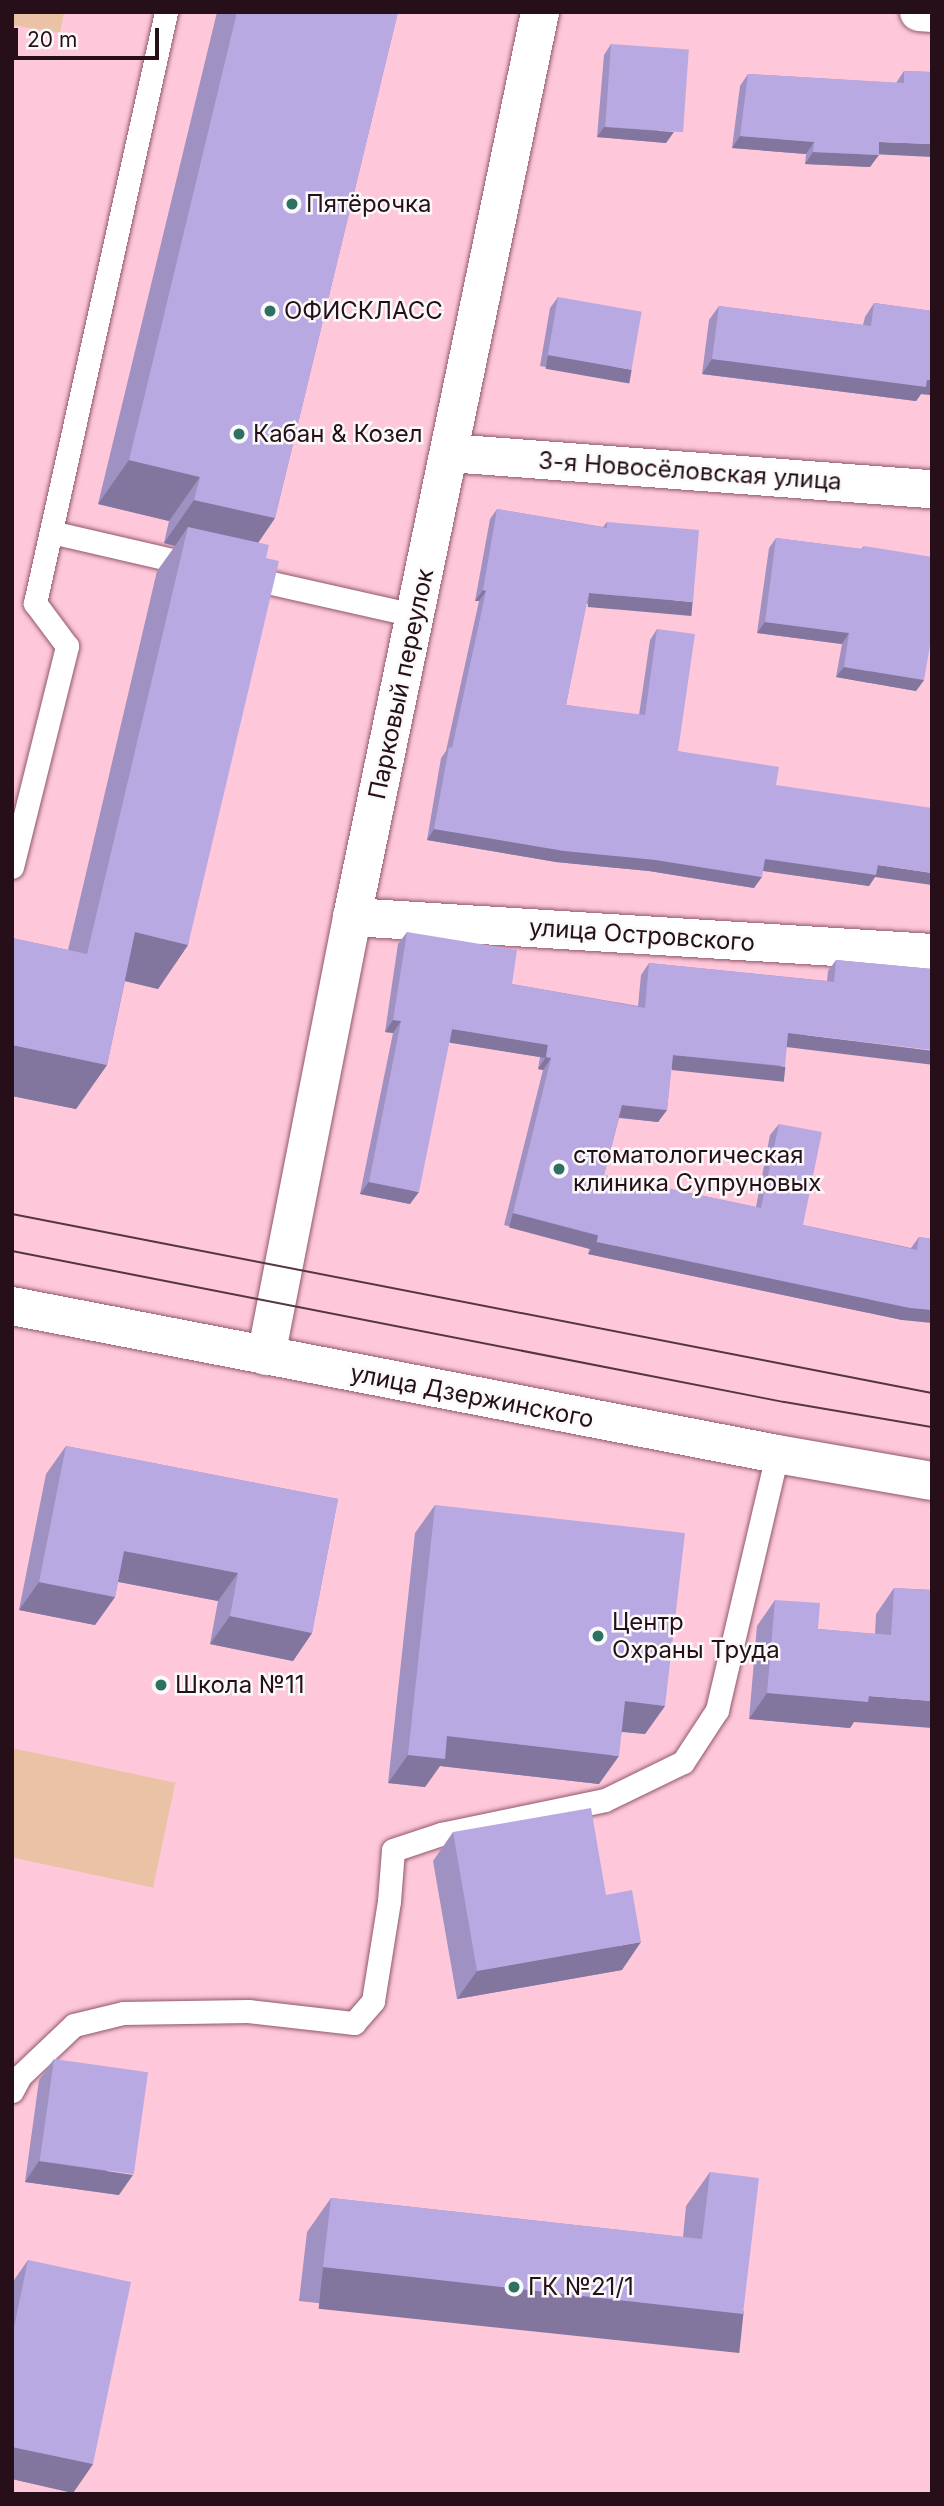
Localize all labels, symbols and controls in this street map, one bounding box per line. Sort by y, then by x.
scale bar [18,14,163,58]
text: 20 m [27,27,77,52]
place label: Пятёрочка [306,190,432,218]
marker: Пятёрочка [284,196,300,212]
place label: ОФИСКЛАСС [284,297,443,325]
marker: ОФИСКЛАСС [262,303,278,319]
place label: Кабан & Козел [253,420,423,448]
marker: Кабан & Козел [231,426,247,442]
street label: 3-я Новосёловская улица [537,446,843,496]
street label: Парковый переулок [362,566,440,802]
street label: улица Островского [528,913,756,957]
place label: стоматологическая клиника Супруновых [573,1141,821,1197]
marker: стоматологическая клиника Супруновых [551,1161,567,1177]
street label: улица Дзержинского [348,1358,596,1434]
place label: Центр Охраны Труда [612,1608,780,1664]
marker: Центр Охраны Труда [590,1628,606,1644]
place label: Школа №11 [175,1671,305,1699]
marker: Школа №11 [153,1677,169,1693]
place label: ГК №21/1 [528,2273,634,2301]
marker: ГК №21/1 [506,2279,522,2295]

